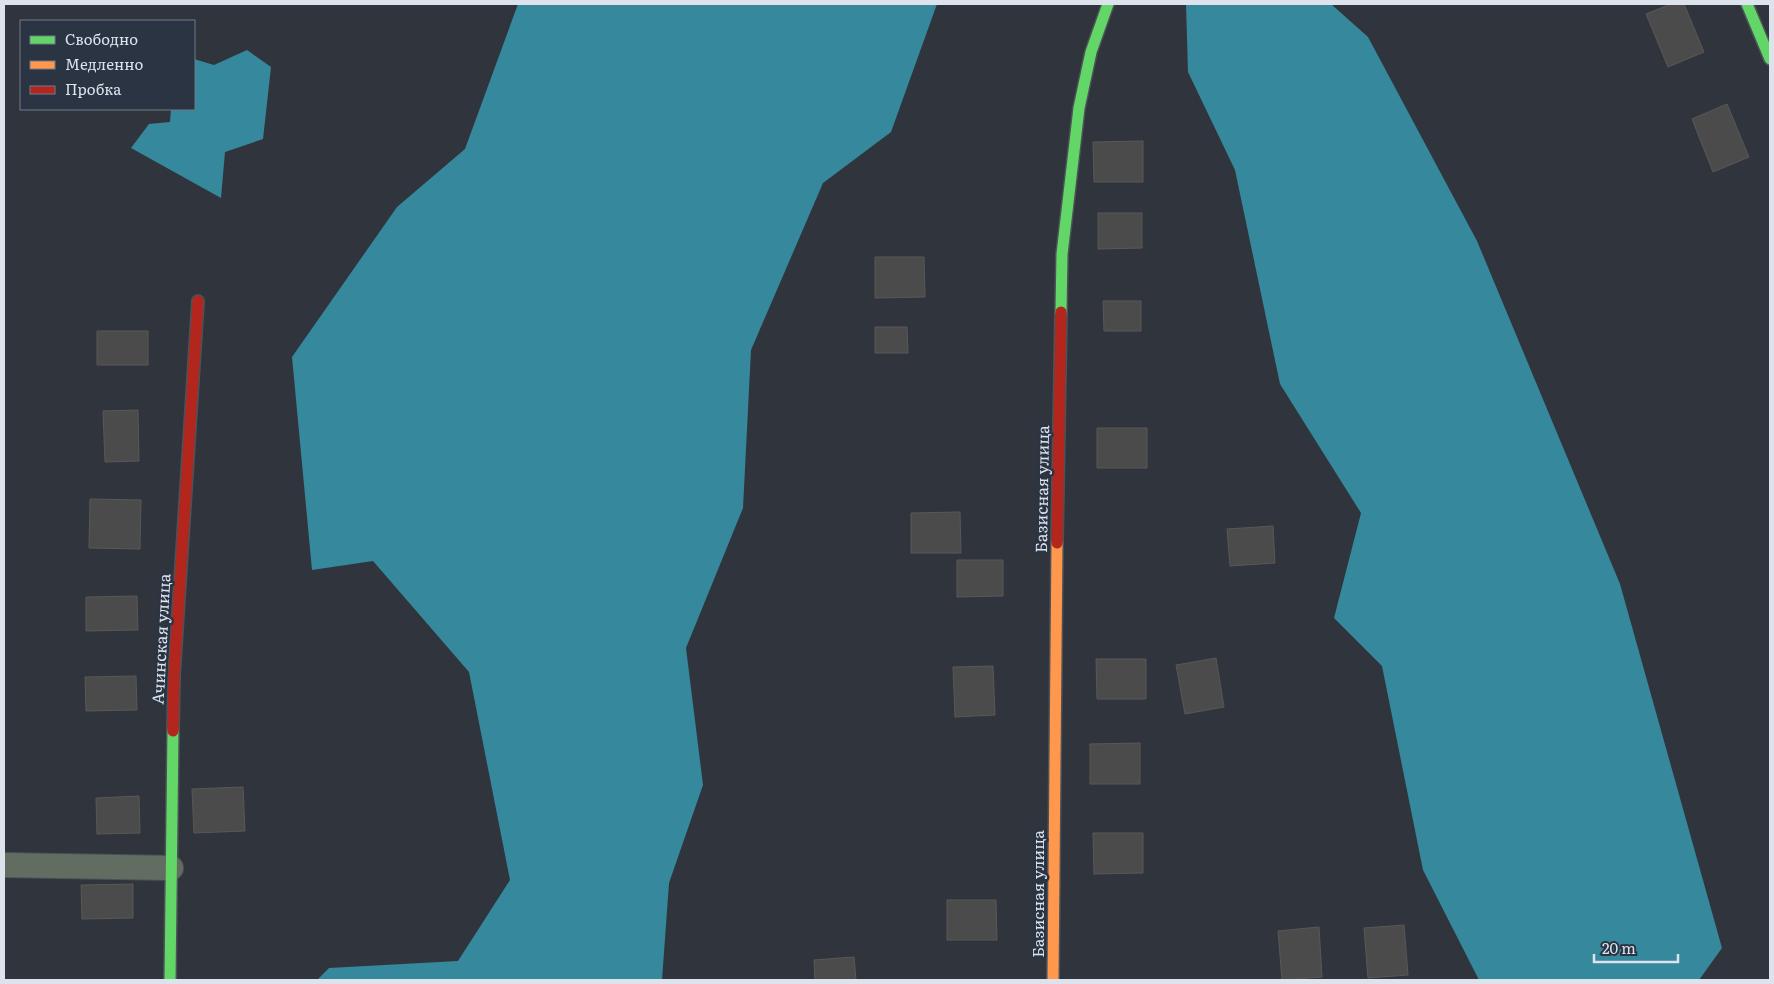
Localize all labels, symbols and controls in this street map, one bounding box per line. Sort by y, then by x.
legend [20,20,195,110]
text: Свободно [65,27,138,50]
text: Медленно [65,52,143,75]
text: Пробка [65,77,122,100]
street label: Базисная улица [1028,425,1054,553]
street label: Ачинская улица [145,573,175,705]
street label: Базисная улица [1025,830,1049,958]
scale bar [1594,932,1678,964]
text: 20 m [1602,936,1636,959]

